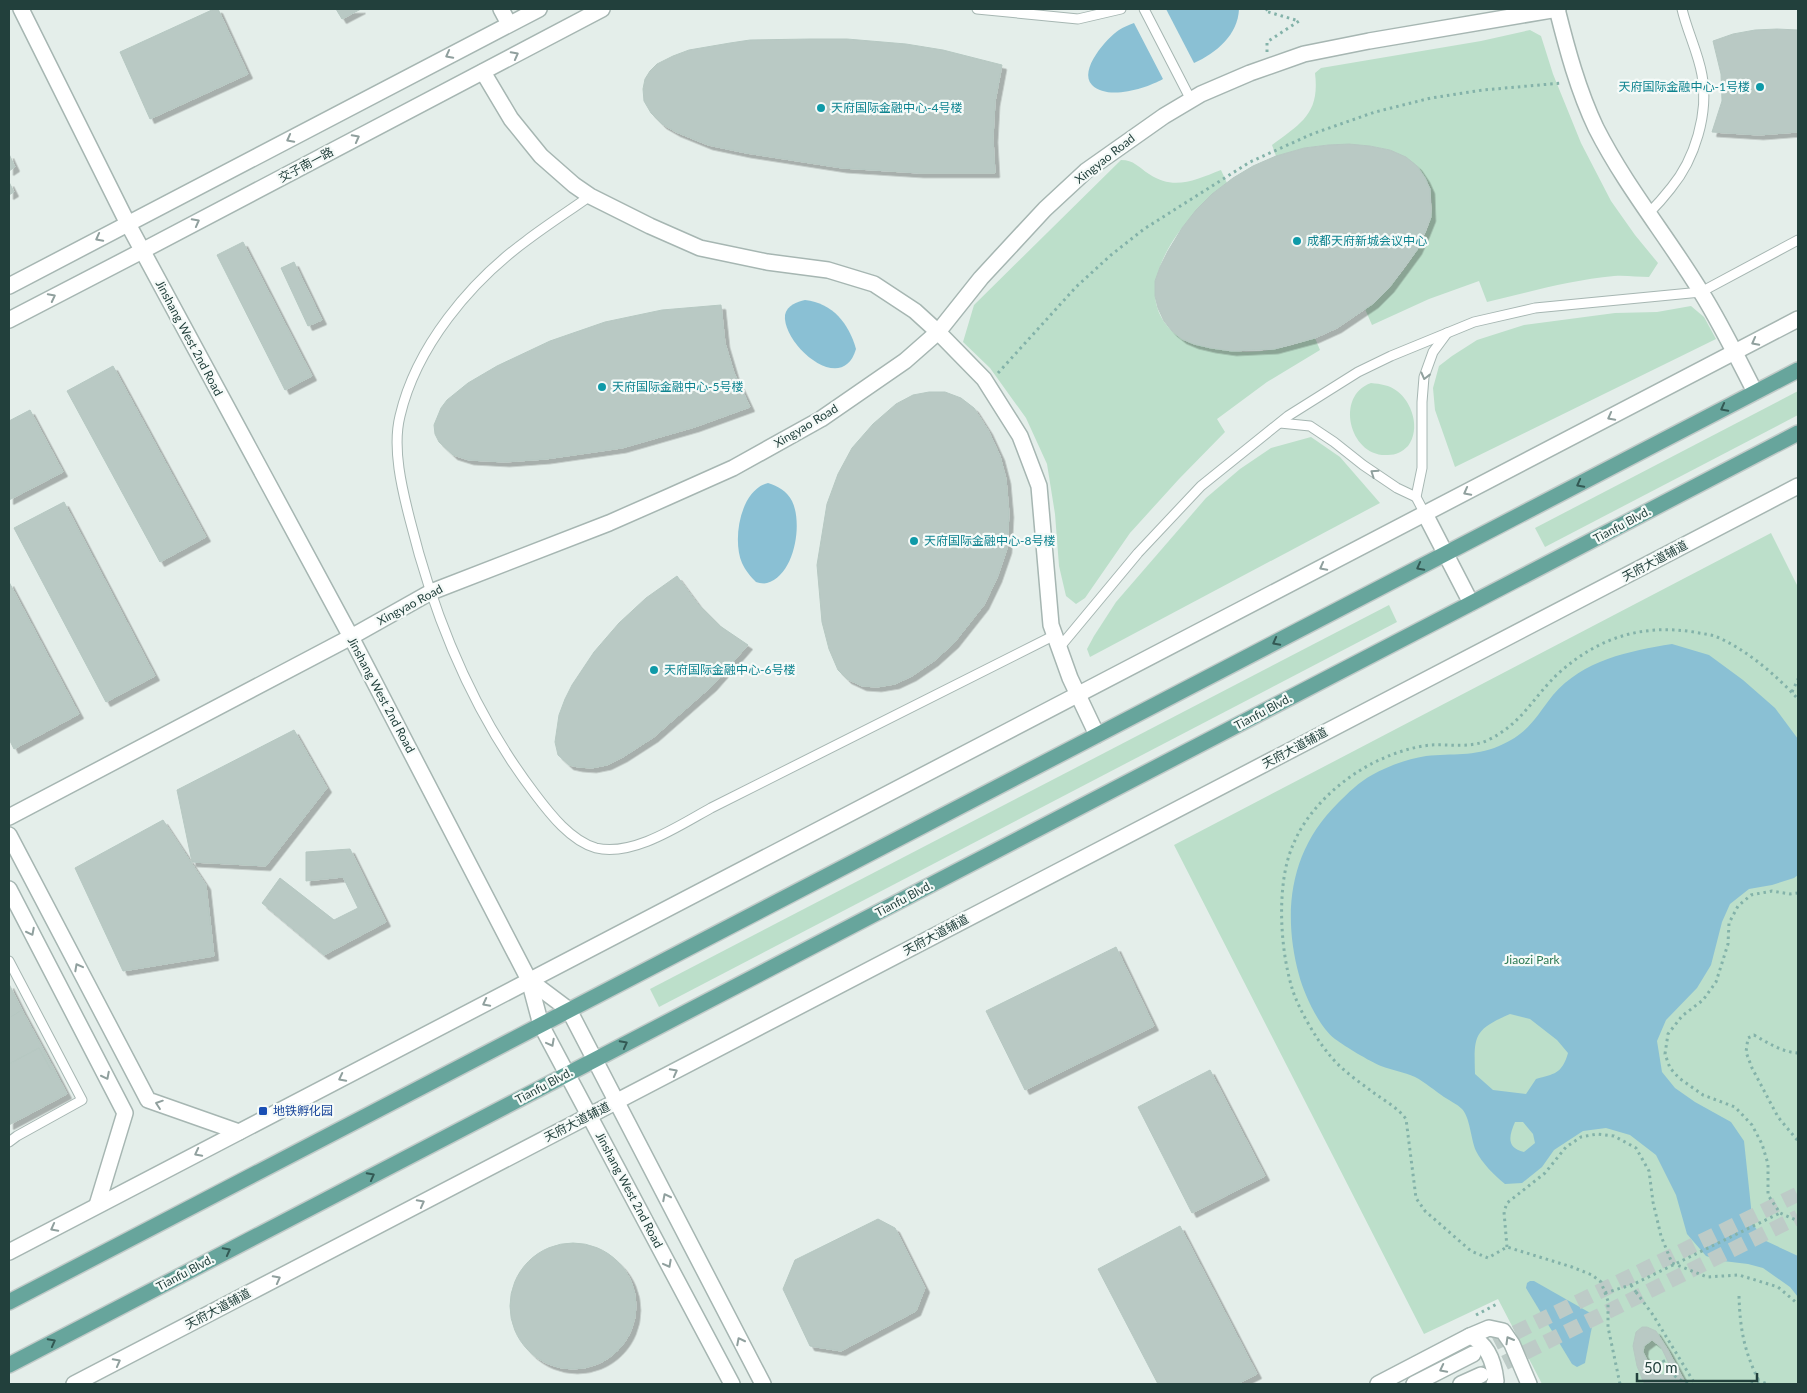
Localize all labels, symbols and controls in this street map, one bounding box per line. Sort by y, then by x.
one-way arrow [446,49,455,59]
one-way arrow [510,51,519,61]
place label: 天府国际金融中心-1号楼 [1619,79,1750,94]
marker: 天府国际金融中心-1号楼 [1754,81,1766,93]
place label: 天府国际金融中心-4号楼 [831,100,962,115]
marker: 天府国际金融中心-4号楼 [815,102,827,114]
street label: Xingyao Road [1072,130,1138,187]
one-way arrow [286,133,295,143]
one-way arrow [350,134,359,144]
street label: 交子南一路 [276,144,336,185]
one-way arrow [191,219,200,229]
one-way arrow [95,232,104,242]
place label: 成都天府新城会议中心 [1307,233,1427,248]
marker: 成都天府新城会议中心 [1291,235,1303,247]
street label: Jinshang West 2nd Road [153,277,226,398]
one-way arrow [47,293,56,303]
one-way arrow [1751,336,1760,346]
one-way arrow [1420,371,1431,380]
place label: 天府国际金融中心-5号楼 [612,379,743,394]
marker: 天府国际金融中心-5号楼 [596,381,608,393]
street label: Xingyao Road [771,401,841,451]
one-way arrow [1720,402,1729,412]
one-way arrow [1607,411,1616,421]
one-way arrow [1371,470,1380,479]
one-way arrow [1576,477,1585,487]
one-way arrow [1463,486,1472,496]
street label: Tianfu Blvd. [1591,503,1653,546]
place label: 天府国际金融中心-8号楼 [924,533,1055,548]
marker: 天府国际金融中心-8号楼 [908,535,920,547]
street label: 天府大道辅道 [1619,537,1690,584]
one-way arrow [1319,561,1328,571]
one-way arrow [1416,561,1425,571]
street label: Xingyao Road [374,581,445,628]
street label: Jinshang West 2nd Road [345,634,418,755]
one-way arrow [1272,636,1281,646]
place label: 天府国际金融中心-6号楼 [664,662,795,677]
marker: 天府国际金融中心-6号楼 [648,664,660,676]
street label: Tianfu Blvd. [1232,690,1294,733]
street label: 天府大道辅道 [1259,724,1330,771]
street label: Tianfu Blvd. [873,877,935,920]
street label: 天府大道辅道 [900,911,971,958]
one-way arrow [25,927,35,936]
park label: Jiaozi Park [1504,952,1561,967]
one-way arrow [74,964,84,973]
one-way arrow [482,997,491,1007]
one-way arrow [545,1038,555,1047]
one-way arrow [619,1040,628,1050]
street label: Tianfu Blvd. [513,1064,575,1107]
one-way arrow [669,1068,678,1078]
one-way arrow [100,1071,110,1080]
one-way arrow [338,1072,347,1082]
street label: 天府大道辅道 [541,1099,612,1145]
one-way arrow [156,1100,164,1110]
place label: 地铁孵化园 [273,1103,333,1118]
marker: 地铁孵化园 [257,1105,269,1117]
street label: Jinshang West 2nd Road [593,1129,666,1250]
one-way arrow [194,1147,203,1157]
one-way arrow [366,1172,375,1182]
one-way arrow [662,1193,672,1202]
one-way arrow [416,1200,425,1210]
one-way arrow [50,1222,59,1232]
one-way arrow [222,1247,231,1257]
street label: Tianfu Blvd. [154,1251,216,1294]
one-way arrow [662,1259,672,1268]
one-way arrow [272,1275,281,1285]
street label: 天府大道辅道 [182,1285,253,1332]
one-way arrow [1505,1336,1515,1345]
one-way arrow [736,1337,746,1346]
one-way arrow [47,1338,56,1348]
scale bar [1637,1350,1757,1382]
one-way arrow [112,1358,121,1368]
text: 50 m [1644,1358,1678,1376]
one-way arrow [1439,1363,1448,1373]

